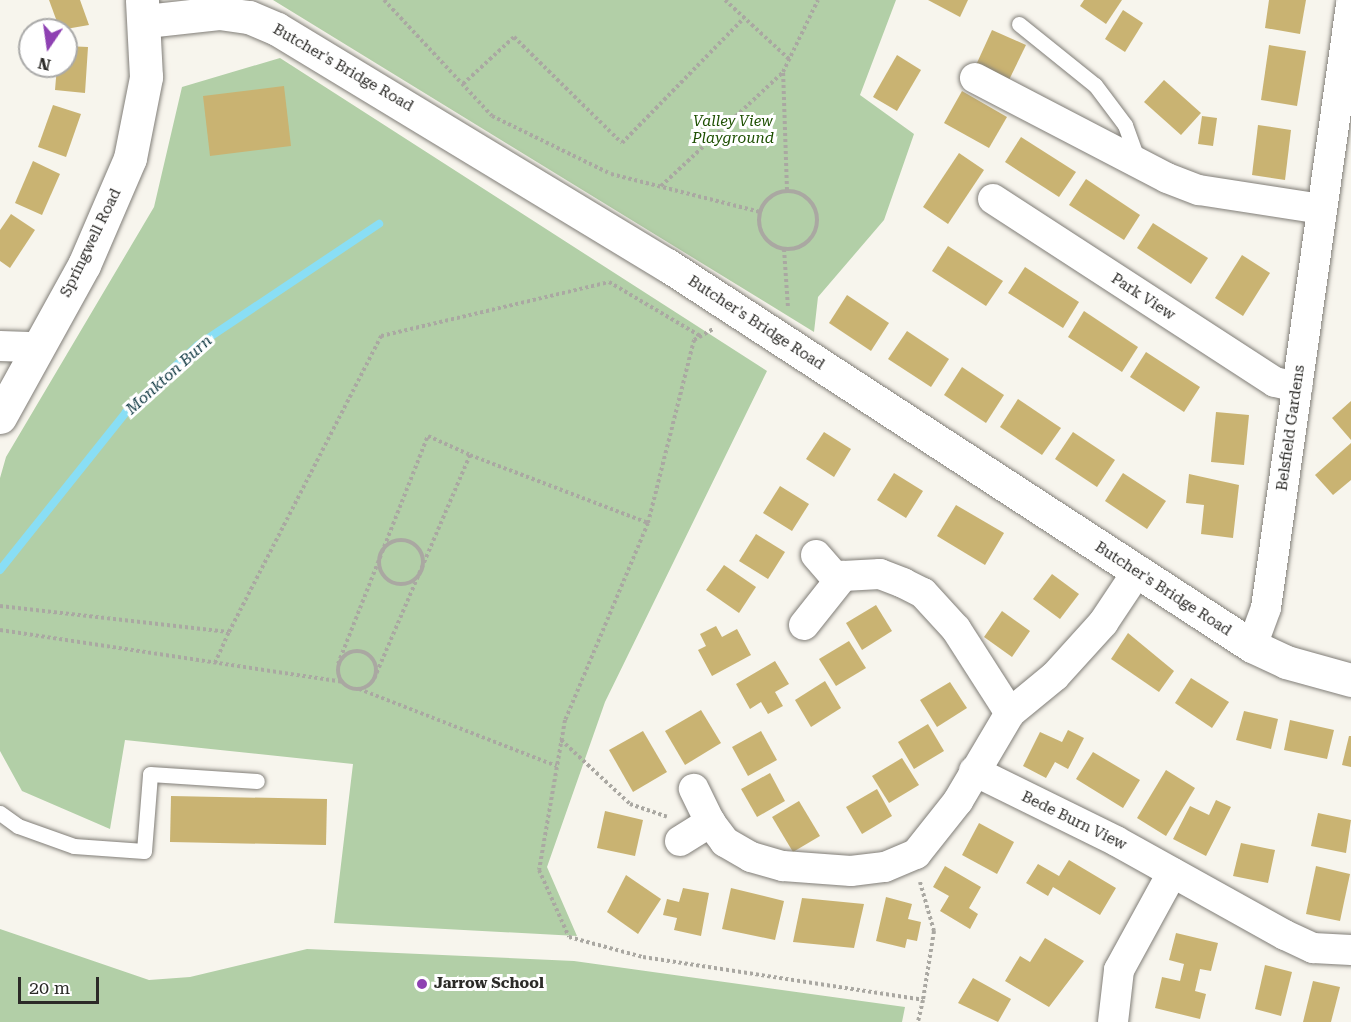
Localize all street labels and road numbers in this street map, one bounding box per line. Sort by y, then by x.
street label: Butcher's Bridge Road [270,20,416,116]
street label: Springwell Road [57,186,125,300]
street label: Park View [1108,270,1178,324]
street label: Butcher's Bridge Road [684,272,828,374]
street label: Belsfield Gardens [1273,364,1309,492]
street label: Butcher's Bridge Road [1091,538,1235,640]
street label: Bede Burn View [1019,788,1129,854]

